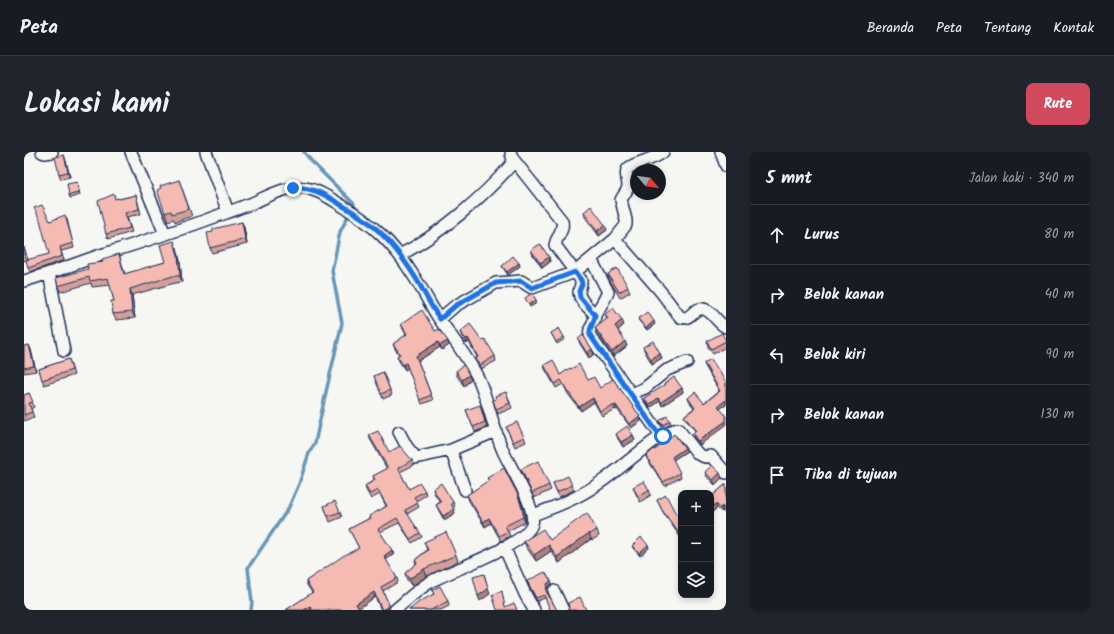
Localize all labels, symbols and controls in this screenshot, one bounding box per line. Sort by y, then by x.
text: Peta [20,13,58,43]
text: Beranda [867,17,914,39]
text: Peta [936,17,962,39]
text: Tentang [984,17,1031,39]
text: Kontak [1053,17,1094,39]
text: Lokasi kami [24,82,170,127]
button: Rute [1026,83,1090,125]
north arrow [630,164,666,200]
text: 5 mnt [766,165,812,192]
text: Jalan kaki · 340 m [969,168,1074,189]
route end [284,179,302,197]
text: Lurus [804,223,839,247]
icon: ahead [766,224,788,246]
text: 80 m [1044,224,1074,245]
text: Belok kanan [804,283,884,307]
icon: right [766,284,788,306]
text: 40 m [1045,284,1074,305]
text: Belok kiri [804,343,865,367]
icon: left [766,344,788,366]
text: 90 m [1046,344,1074,365]
text: Belok kanan [804,403,884,427]
icon: right [766,404,788,426]
text: 130 m [1040,404,1074,425]
route start [654,427,672,445]
text: Tiba di tujuan [804,463,897,487]
icon: arrive [766,464,788,486]
map controls [678,490,714,598]
button: + [678,490,714,526]
button: − [678,526,714,562]
button: layers [678,562,714,598]

